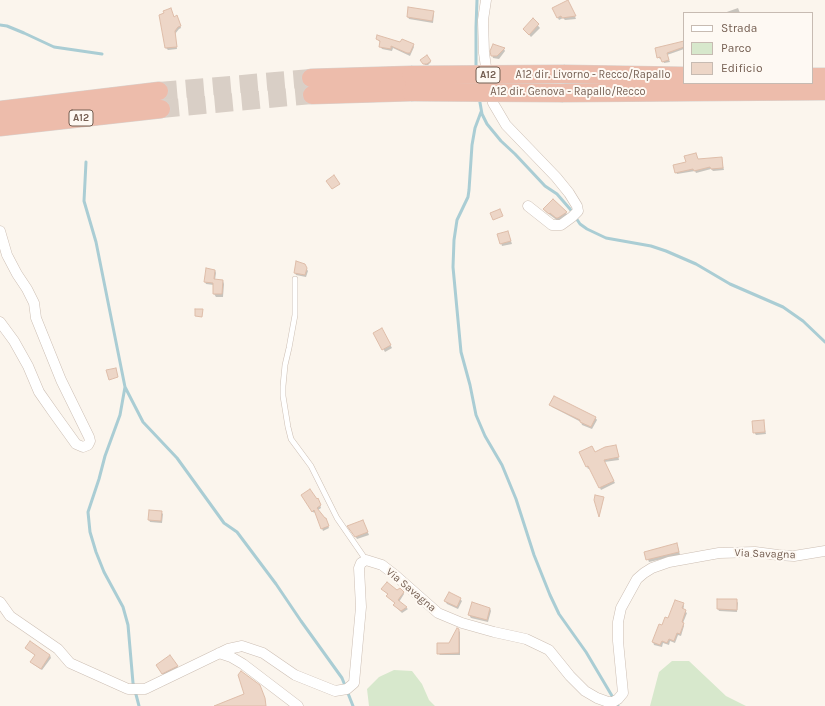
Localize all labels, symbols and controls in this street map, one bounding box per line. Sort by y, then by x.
legend [683,12,813,84]
text: Strada [721,21,757,35]
text: Parco [721,41,751,55]
text: Edificio [721,61,762,75]
road number: A12 [476,67,500,83]
street label: A12 dir. Livorno - Recco/Rapallo [516,68,670,82]
street label: A12 dir. Genova - Rapallo/Recco [490,85,646,99]
road number: A12 [69,110,93,126]
street label: Via Savagna [734,546,796,562]
street label: Via Savagna [383,565,439,615]

